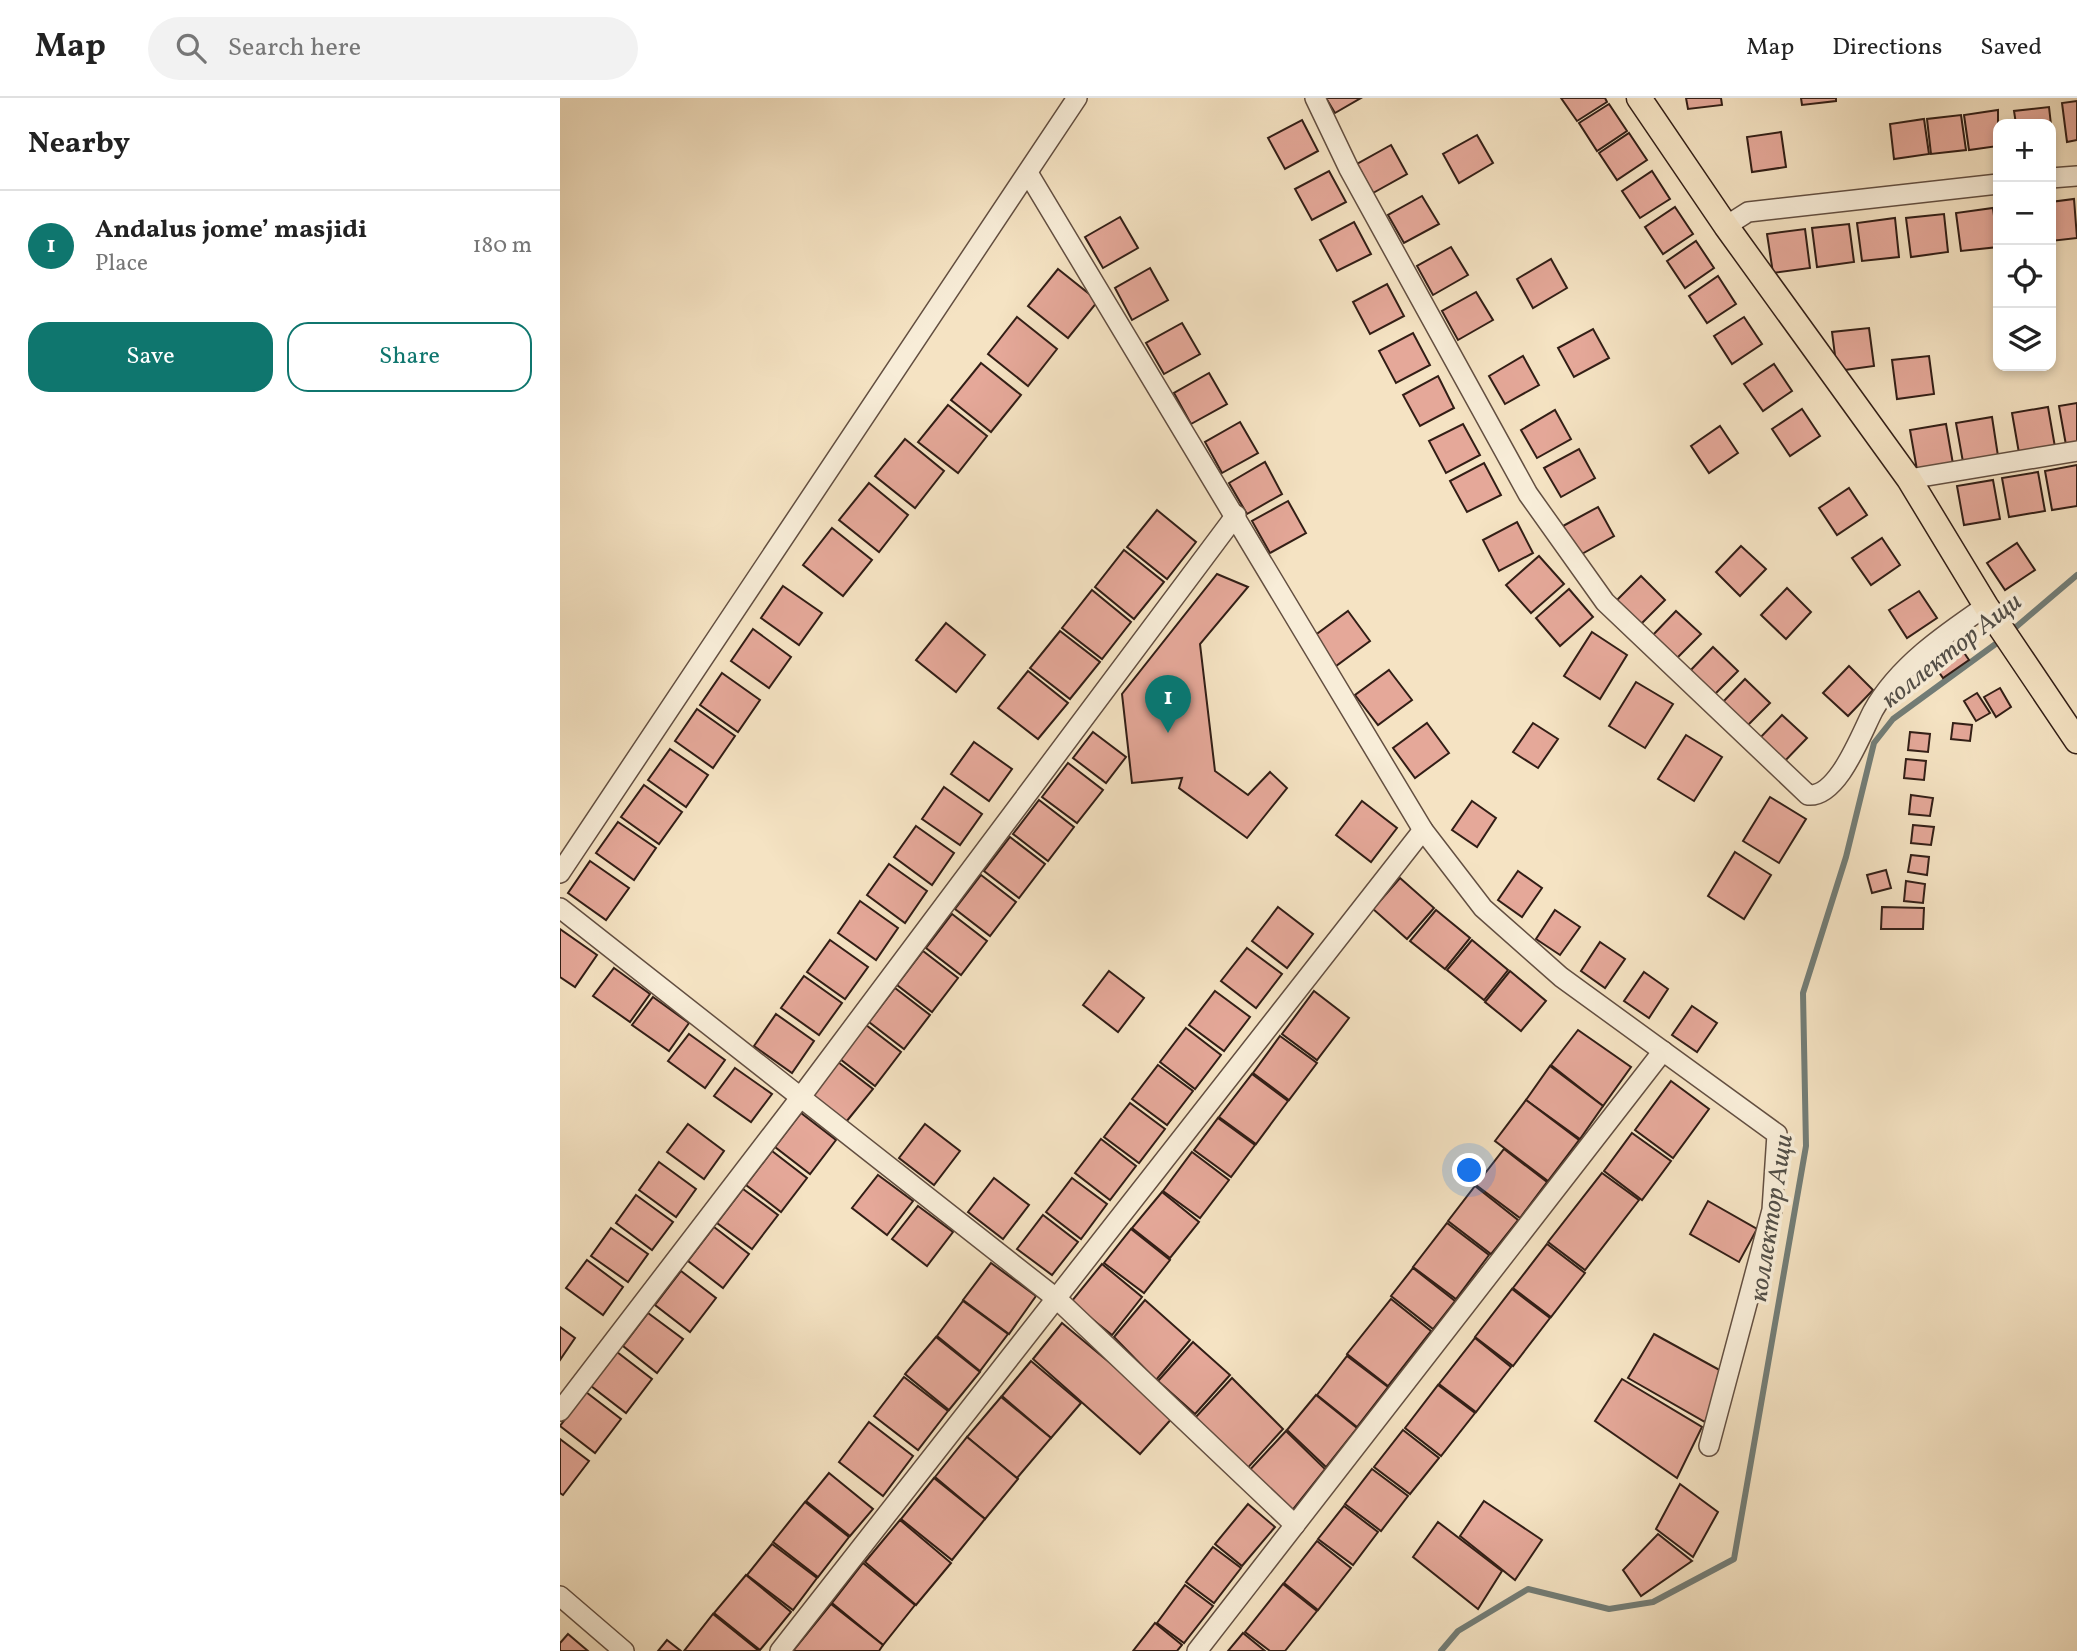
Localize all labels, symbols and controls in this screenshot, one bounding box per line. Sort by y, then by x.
search box [148,17,638,80]
text: Map [35,25,106,71]
icon: search [172,29,210,67]
text: Search here [228,30,361,66]
text: Map [1746,31,1794,65]
text: Directions [1832,31,1942,65]
text: Saved [1980,31,2042,65]
map controls [1993,119,2056,371]
button: + [1993,119,2056,182]
text: Nearby [28,123,130,165]
button: − [1993,182,2056,245]
text: Andalus jome’ masjidi [95,212,367,248]
text: 1 [46,230,56,262]
text: 180 m [473,230,532,262]
button: locate [1993,245,2056,308]
text: Place [95,248,148,280]
button: layers [1993,308,2056,371]
button: Save [28,322,273,392]
button: Share [287,322,532,392]
water label: коллектор Ащи [1874,585,2030,717]
pin: 1 [1145,675,1191,733]
water label: коллектор Ащи [1741,1131,1803,1305]
your location [1452,1153,1486,1187]

